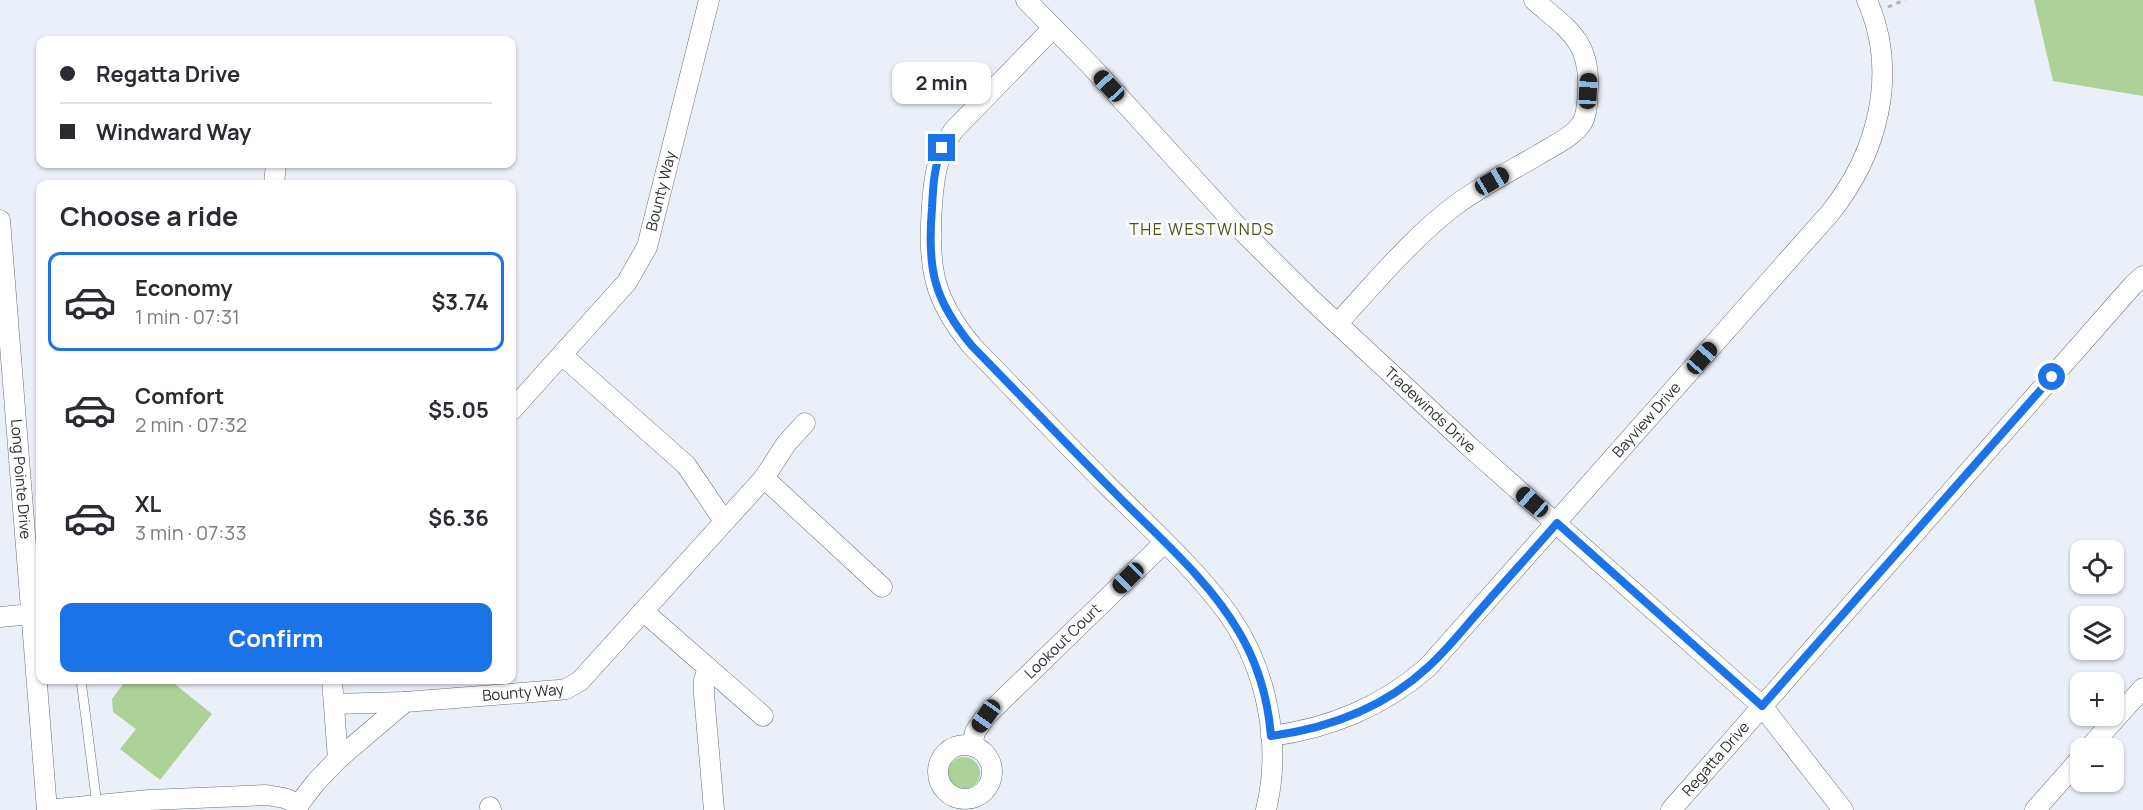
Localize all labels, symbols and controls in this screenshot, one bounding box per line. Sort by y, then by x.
text: Regatta Drive [96,59,240,89]
callout: 2 min [892,61,992,103]
car [1090,67,1128,105]
text: 2 min [915,69,968,96]
car [1578,73,1598,109]
text: Windward Way [96,117,251,147]
route end [928,134,955,161]
street label: Bounty Way [640,149,681,233]
car [1472,164,1512,198]
text: Choose a ride [60,197,238,234]
district label: THE WESTWINDS [1129,218,1275,240]
text: Economy [135,273,233,303]
icon: car [63,275,117,329]
text: $3.74 [431,287,489,317]
text: 1 min · 07:31 [135,303,240,330]
car [1683,339,1721,377]
street label: Tradewinds Drive [1380,362,1481,458]
route start [2038,363,2065,390]
street label: Bayview Drive [1607,377,1686,462]
text: Comfort [135,381,224,411]
icon: car [63,383,117,437]
text: $5.05 [428,395,489,425]
text: 2 min · 07:32 [135,411,247,438]
street label: Long Pointe Drive [6,418,36,540]
car [1513,483,1551,521]
text: XL [135,489,161,519]
icon: car [63,491,117,545]
text: $6.36 [428,503,489,533]
text: 3 min · 07:33 [135,519,246,546]
map controls [2070,540,2124,792]
button: locate [2070,540,2124,594]
car [1109,559,1147,597]
street label: Lookout Court [1020,599,1106,683]
button: Confirm [60,603,492,672]
button: layers [2070,606,2124,660]
button: + [2070,672,2124,726]
street label: Bounty Way [481,678,565,706]
car [968,696,1004,736]
street label: Regatta Drive [1677,717,1754,800]
button: − [2070,738,2124,792]

